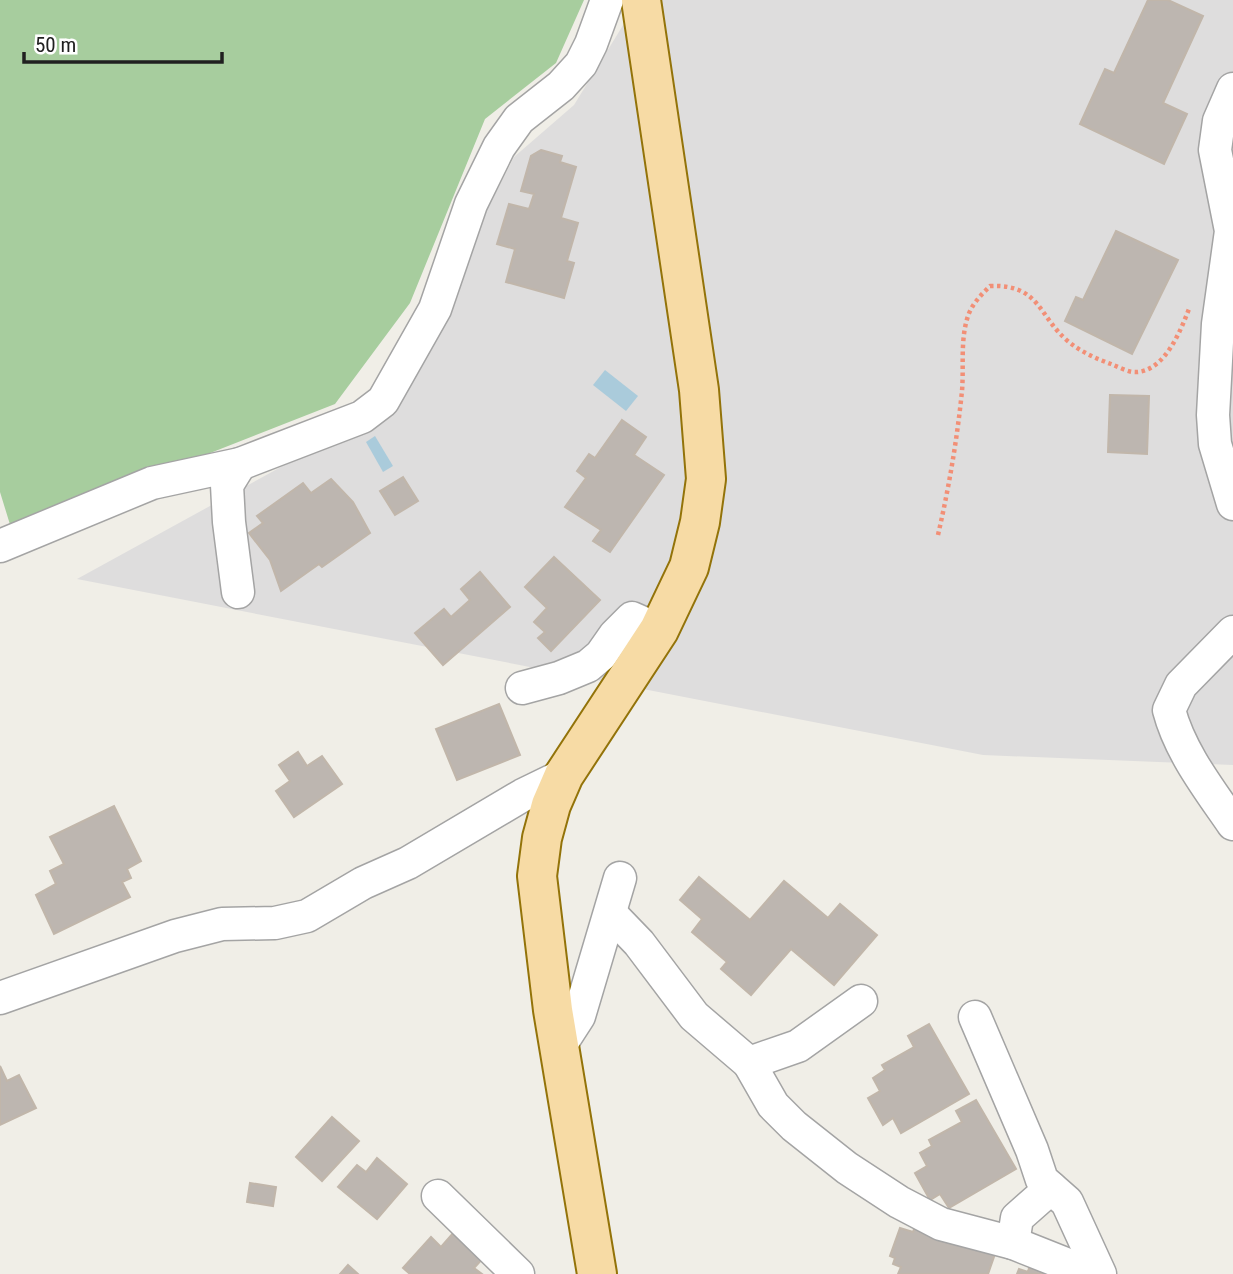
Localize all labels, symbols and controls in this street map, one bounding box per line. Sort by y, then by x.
scale bar [24,21,222,65]
text: 50 m [35,33,76,57]

